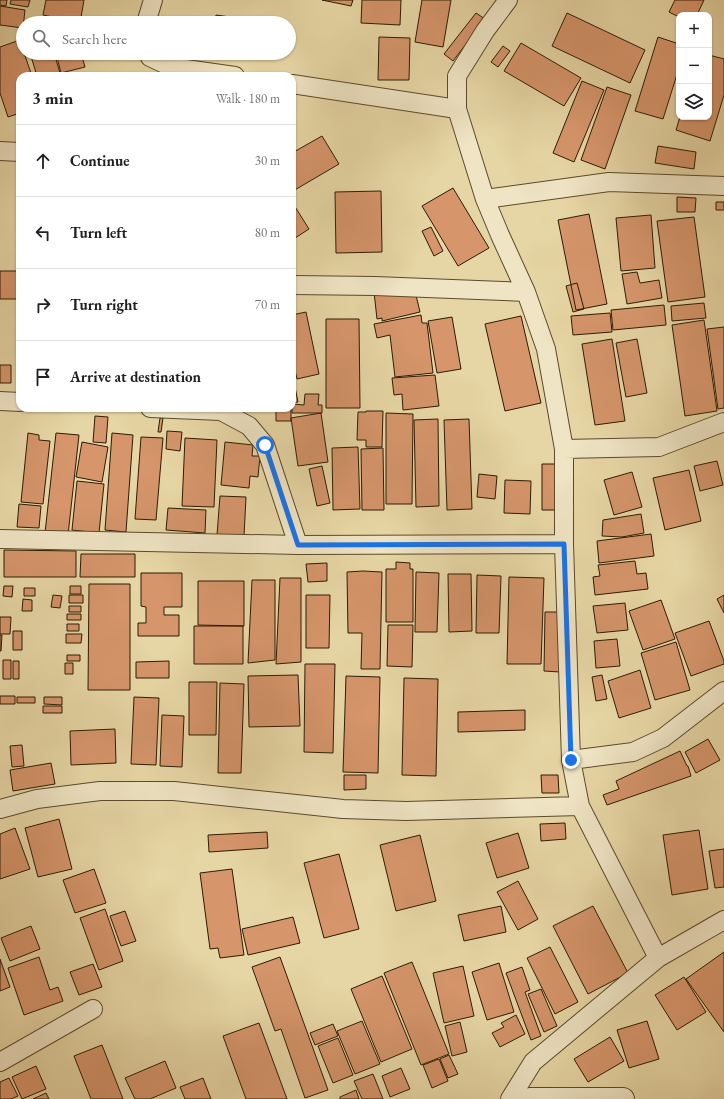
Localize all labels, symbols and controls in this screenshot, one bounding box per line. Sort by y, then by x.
map controls [676,12,712,120]
button: + [676,12,712,48]
search box [16,16,296,60]
icon: search [30,27,52,49]
text: Search here [62,29,127,48]
button: − [676,48,712,84]
button: layers [676,84,712,120]
text: 3 min [32,87,73,109]
text: Walk · 180 m [216,90,280,107]
icon: ahead [32,150,54,172]
text: Continue [70,151,130,170]
text: 30 m [255,152,280,169]
icon: left [32,222,54,244]
text: Turn left [70,223,127,242]
text: 80 m [255,224,280,241]
icon: right [32,294,54,316]
text: Turn right [70,295,138,314]
text: 70 m [255,296,280,313]
icon: arrive [32,366,54,388]
text: Arrive at destination [70,367,201,386]
route start [256,436,274,454]
route end [562,751,580,769]

